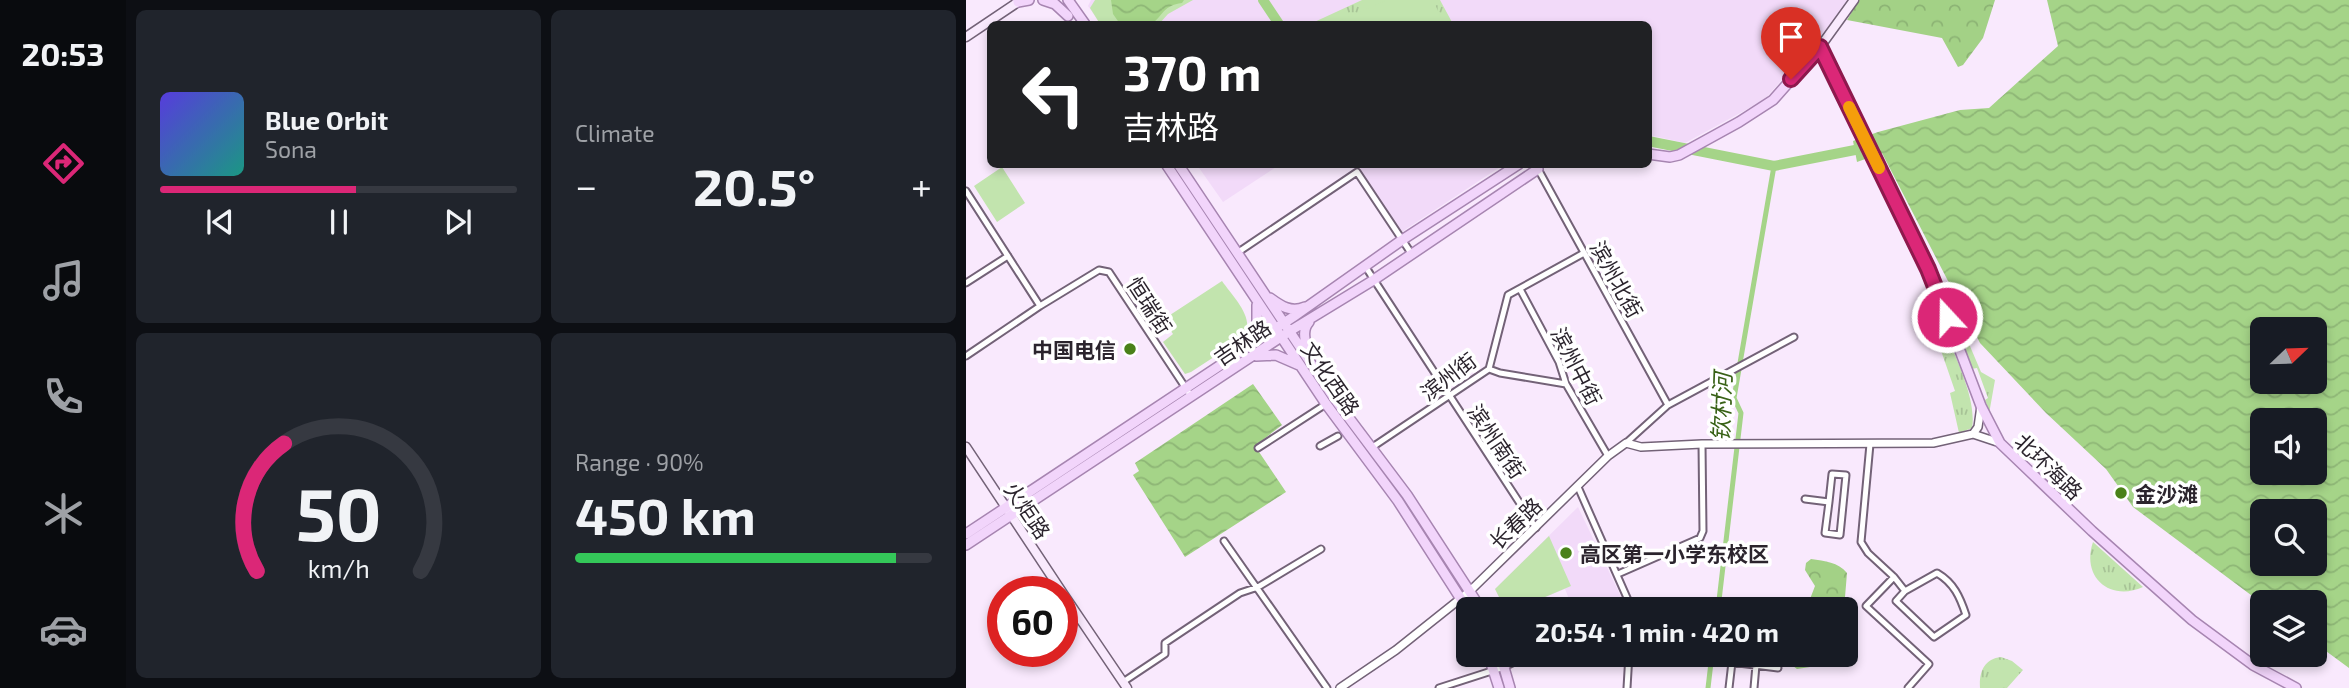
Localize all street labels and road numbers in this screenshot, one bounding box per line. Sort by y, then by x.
street label: 滨州北街 [1586,236,1648,322]
street label: 恒瑞街 [1122,272,1178,338]
street label: 吉林路 [1209,314,1275,370]
street label: 滨州中街 [1547,323,1607,409]
street label: 文化西路 [1297,336,1365,420]
street label: 滨州街 [1415,347,1481,405]
street label: 滨州南街 [1463,399,1531,483]
street label: 北环海路 [2010,428,2088,504]
street label: 火炬路 [1000,477,1056,543]
street label: 长春路 [1484,492,1546,554]

